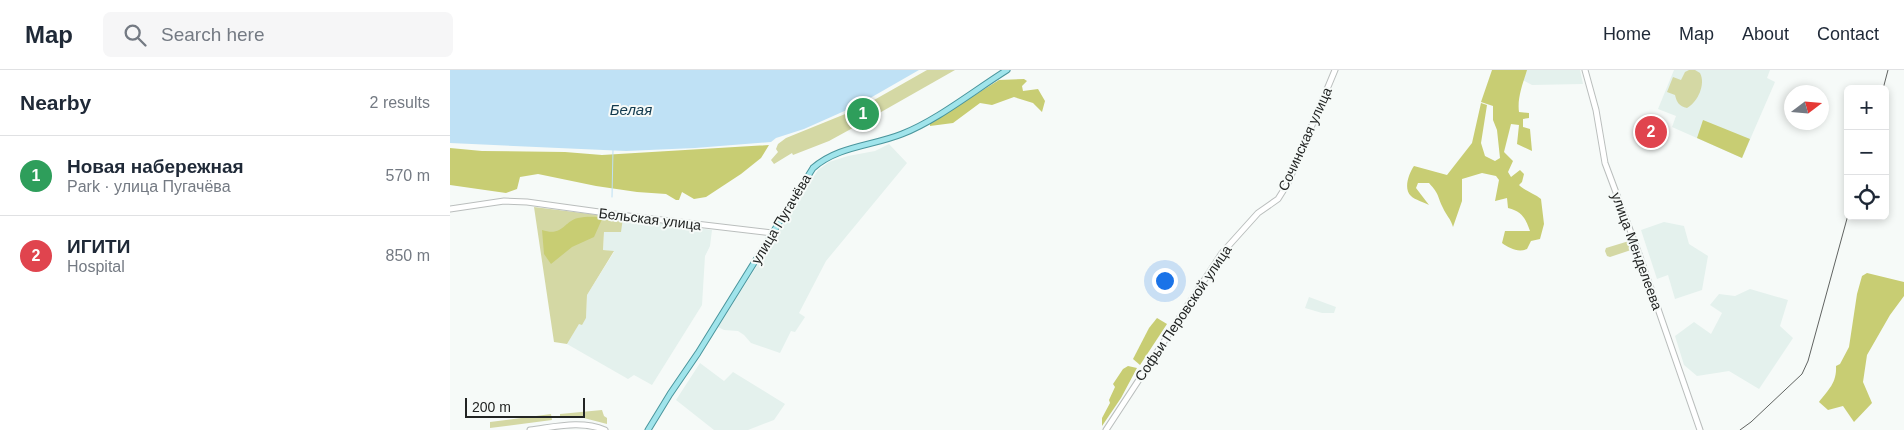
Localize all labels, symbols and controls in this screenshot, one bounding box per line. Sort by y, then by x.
search box [103,12,453,57]
text: Map [25,21,73,48]
icon: search [121,21,149,49]
text: Search here [161,24,265,45]
text: Home [1603,24,1651,44]
text: Map [1679,24,1714,44]
text: About [1742,24,1789,44]
text: Contact [1817,24,1879,44]
street label: Сочинская улица [1275,85,1335,193]
north arrow [1784,85,1829,130]
map controls [1844,85,1889,220]
button: + [1844,85,1889,130]
text: Nearby [20,91,91,114]
text: 2 results [370,94,430,111]
pin: 1 [847,95,879,133]
water label: Белая [610,101,652,118]
pin: 2 [1635,113,1667,151]
button: − [1844,130,1889,175]
text: Новая набережная [67,156,244,177]
text: 1 [32,167,40,184]
text: 570 m [386,167,430,184]
street label: улица Пугачёва [748,171,814,267]
button: locate [1844,175,1889,220]
text: Park · улица Пугачёва [67,178,231,195]
street label: улица Менделеева [1608,190,1666,312]
street label: Бельская улица [598,205,702,233]
text: ИГИТИ [67,236,130,257]
street label: Софьи Перовской улица [1132,242,1235,384]
text: 2 [32,247,40,264]
text: 850 m [386,247,430,264]
text: Hospital [67,258,125,275]
your location [1152,268,1178,294]
scale bar [465,395,585,418]
text: 200 m [472,399,511,415]

